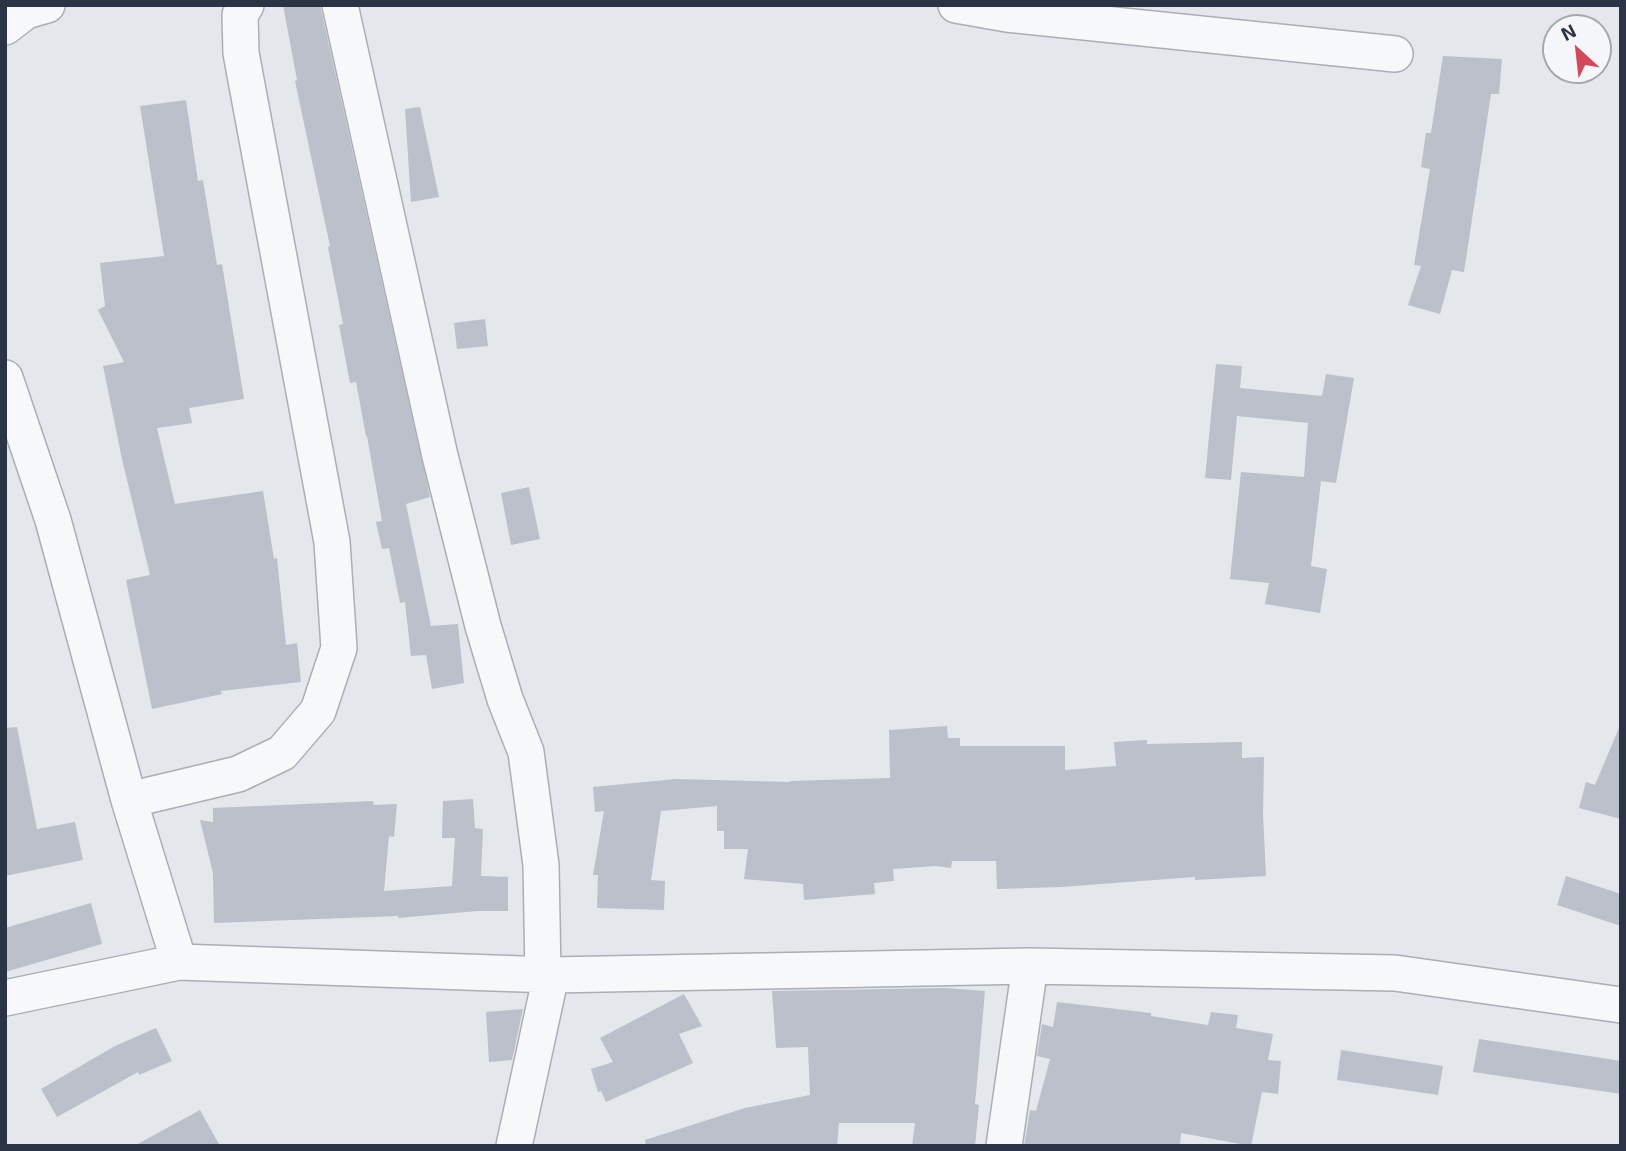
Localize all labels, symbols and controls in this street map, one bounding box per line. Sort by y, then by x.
north arrow [1542,14,1612,84]
text: N [1557,18,1579,45]

